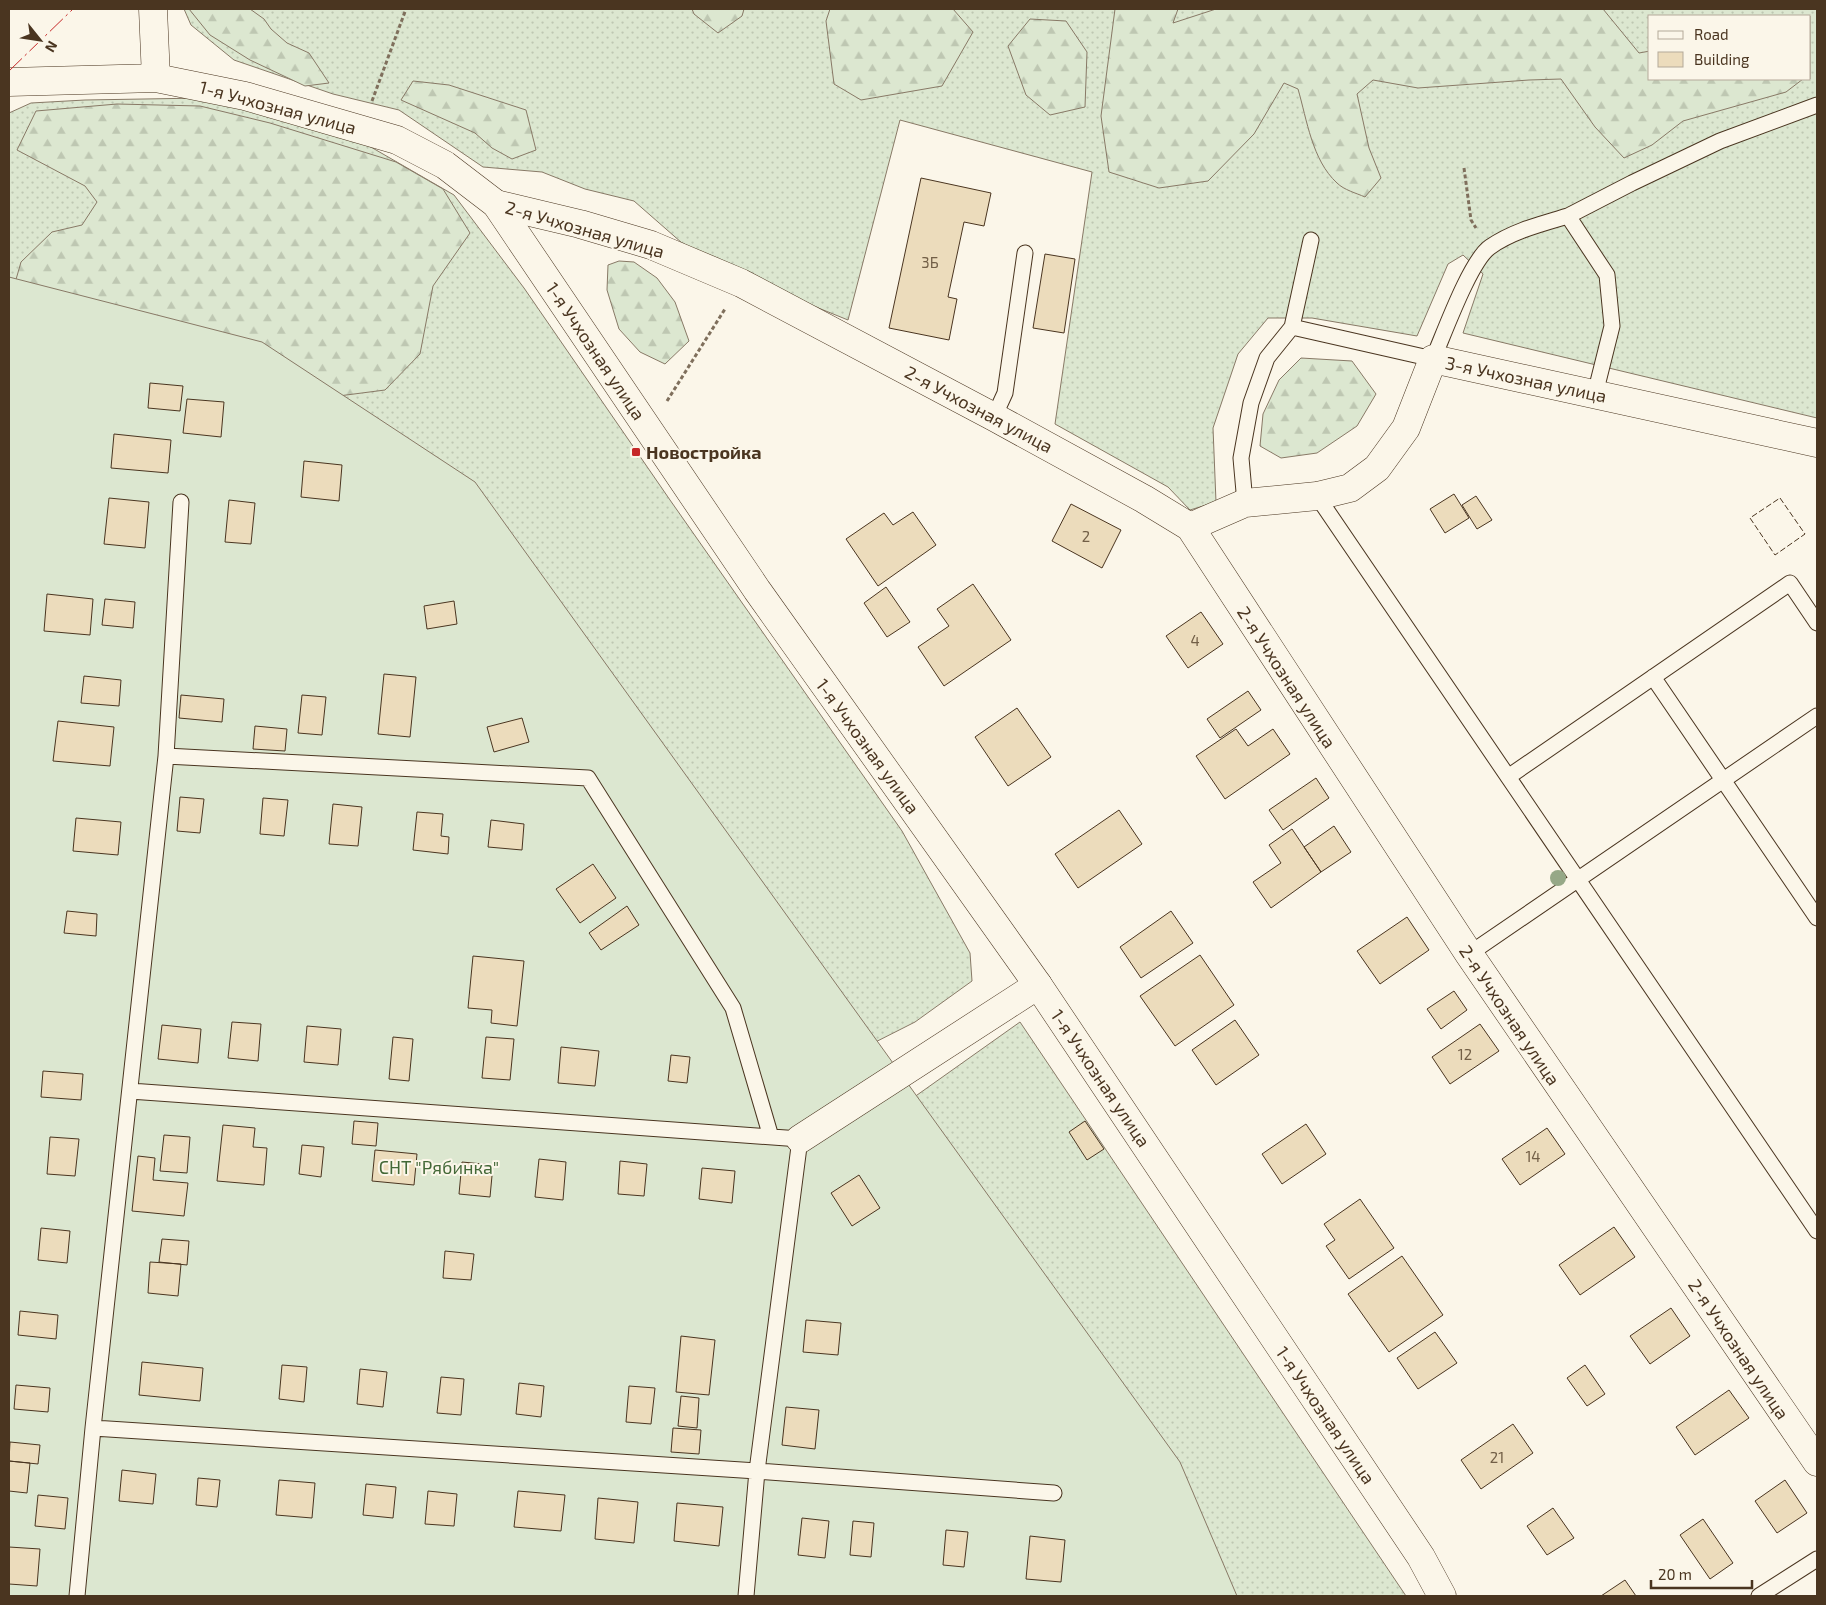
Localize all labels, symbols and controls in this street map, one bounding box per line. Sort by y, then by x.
north arrow [15,15,65,65]
legend [1648,15,1811,80]
text: Road [1694,25,1729,43]
text: N [42,38,62,55]
text: Building [1694,50,1750,68]
street label: 1-я Учхозная улица [197,75,359,139]
street label: 2-я Учхозная улица [503,196,667,262]
house number: 3Б [921,253,939,271]
street label: 1-я Учхозная улица [542,278,650,424]
street label: 3-я Учхозная улица [1443,351,1609,407]
street label: 2-я Учхозная улица [901,361,1057,457]
place label: Новостройка [646,441,762,463]
marker: Новостройка [630,446,642,458]
house number: 2 [1082,527,1090,545]
street label: 2-я Учхозная улица [1233,602,1341,752]
house number: 4 [1190,631,1200,649]
street label: 1-я Учхозная улица [812,674,924,818]
street label: 2-я Учхозная улица [1455,941,1565,1089]
street label: 1-я Учхозная улица [1047,1005,1155,1151]
house number: 12 [1458,1045,1472,1063]
house number: 14 [1525,1147,1541,1165]
park label: СНТ "Рябинка" [379,1156,499,1178]
street label: 2-я Учхозная улица [1684,1275,1794,1423]
street label: 1-я Учхозная улица [1272,1342,1380,1488]
house number: 21 [1490,1448,1504,1466]
scale bar [1651,1558,1752,1590]
text: 20 m [1658,1565,1692,1583]

